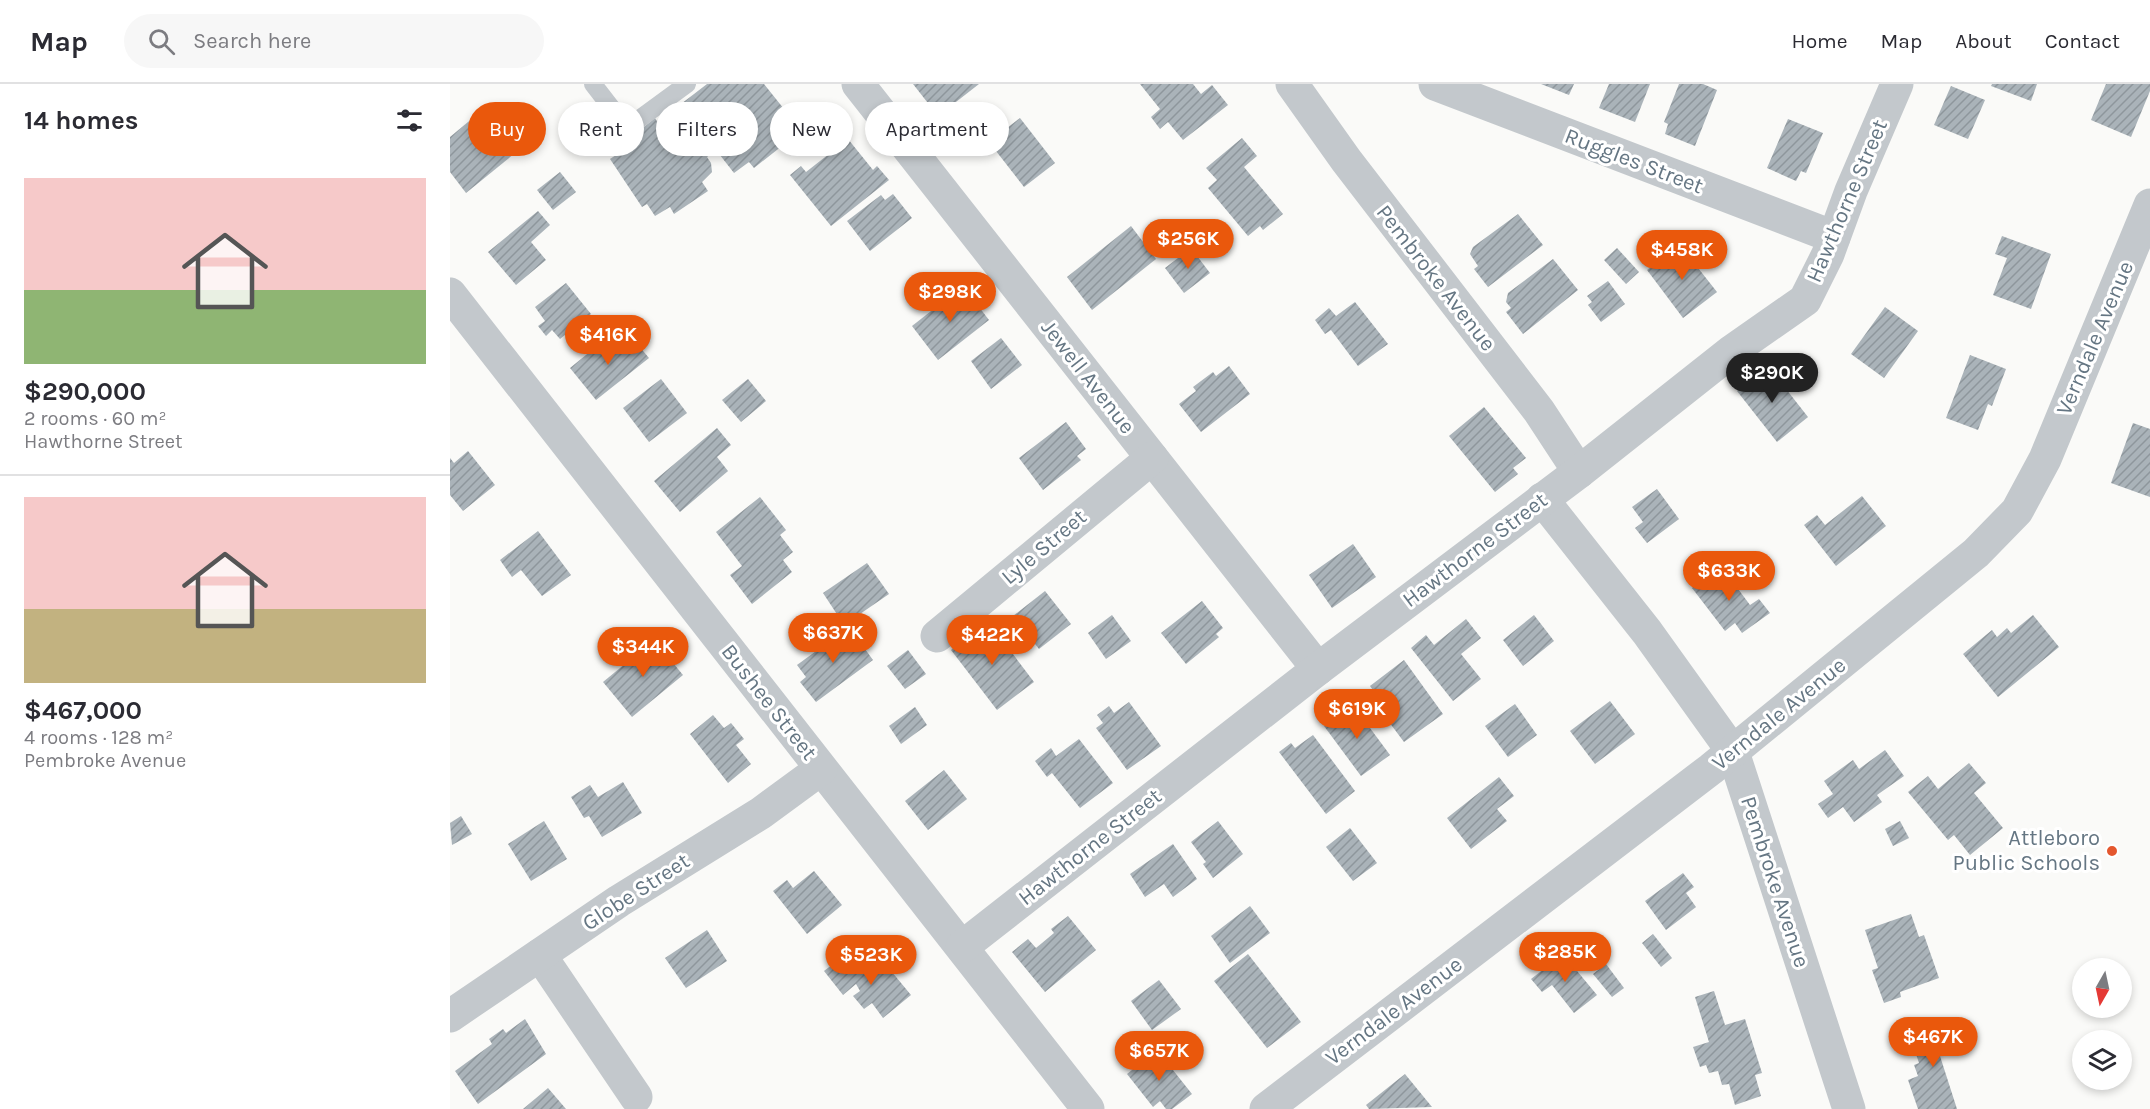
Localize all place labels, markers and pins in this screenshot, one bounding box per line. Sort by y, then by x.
pin: $256K [1146,219,1230,270]
pin: $458K [1640,230,1724,281]
pin: $298K [908,272,992,323]
pin: $416K [566,315,650,366]
pin: $290K [1730,353,1814,404]
pin: $633K [1687,551,1771,602]
pin: $637K [791,613,875,664]
pin: $422K [950,615,1034,666]
pin: $344K [601,627,685,678]
pin: $619K [1315,689,1399,740]
place label: Attleboro Public Schools [1952,825,2100,876]
marker: Attleboro Public Schools [2105,844,2119,858]
pin: $285K [1523,932,1607,983]
pin: $523K [829,935,913,986]
pin: $467K [1891,1017,1975,1068]
pin: $657K [1117,1031,1201,1082]

